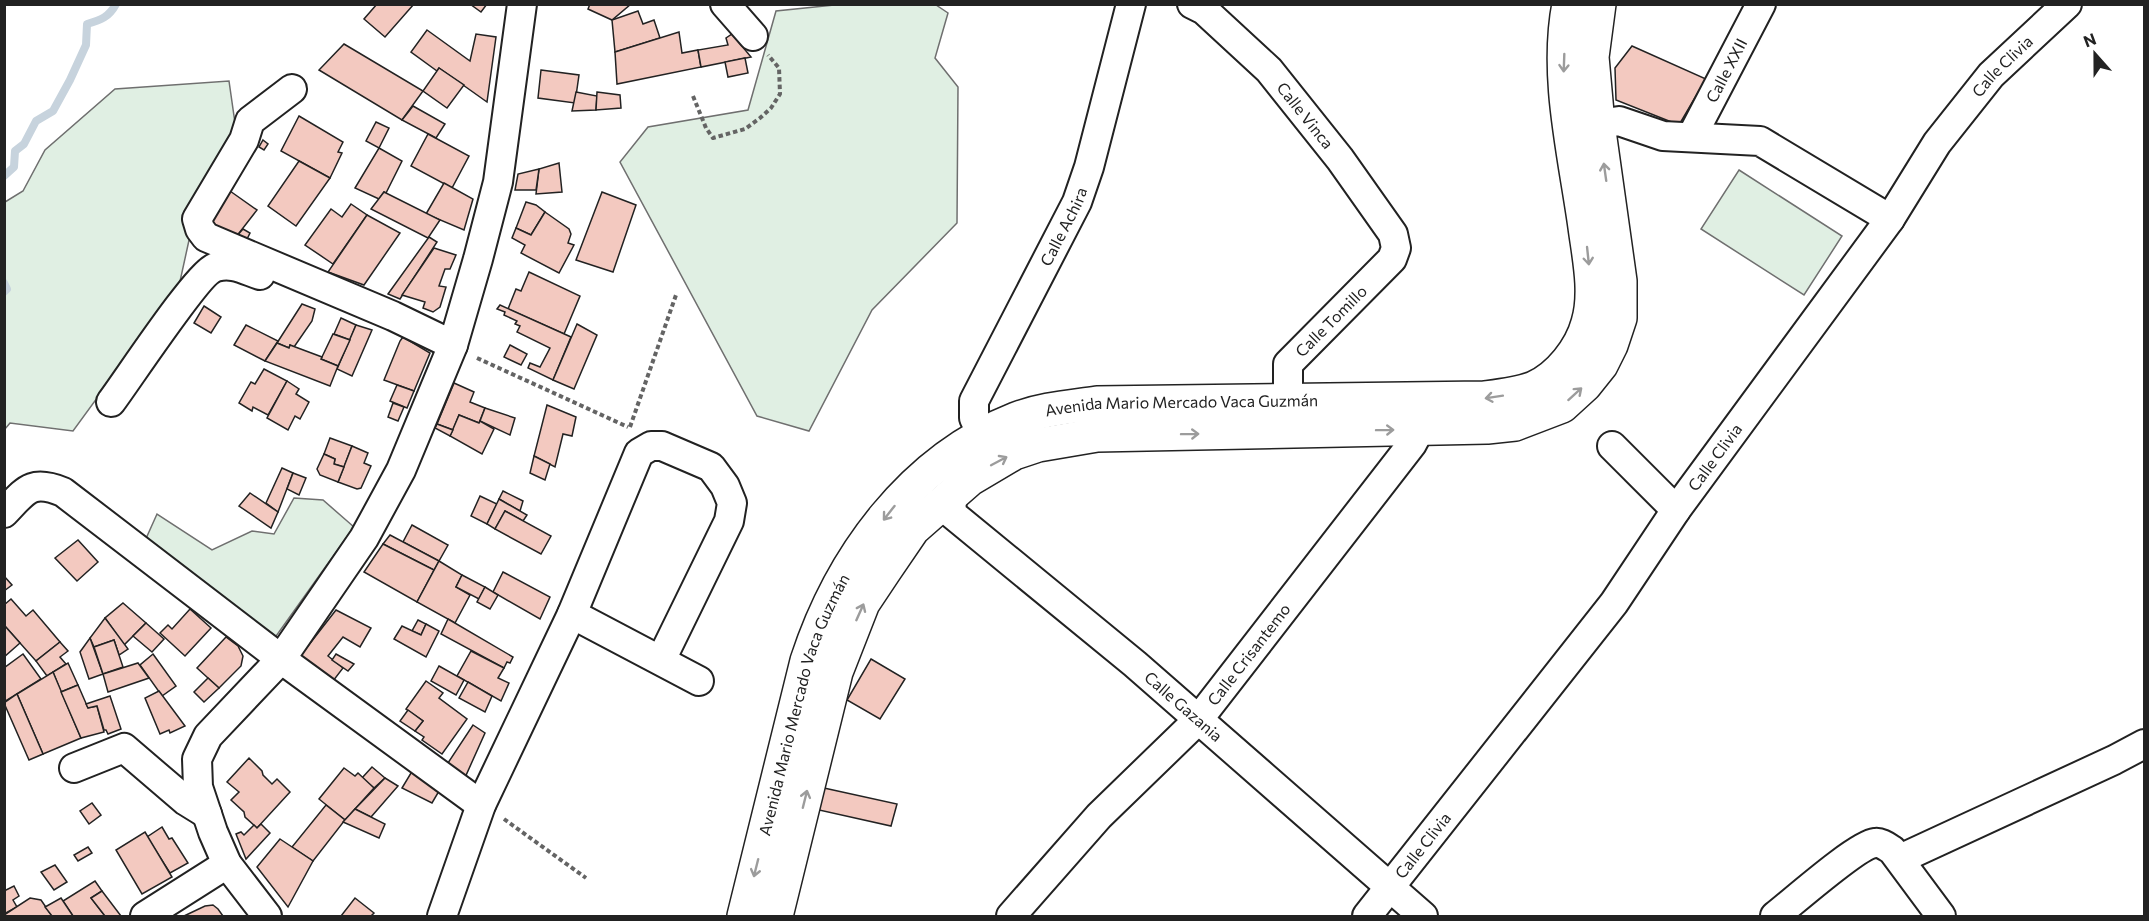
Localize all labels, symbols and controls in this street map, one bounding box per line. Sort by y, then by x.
north arrow [2065,24,2125,84]
text: N [2080,29,2098,51]
street label: Calle Clivia [1967,31,2036,100]
street label: Calle XXII [1701,35,1750,105]
one-way arrow [1558,52,1570,72]
street label: Calle Vinca [1273,78,1338,152]
one-way arrow [1599,163,1610,182]
street label: Calle Achira [1036,185,1090,269]
one-way arrow [1583,245,1594,265]
street label: Calle Tomillo [1291,281,1370,360]
one-way arrow [1567,387,1582,401]
street label: Avenida Mario Mercado Vaca Guzmán [1043,390,1318,420]
one-way arrow [1485,391,1505,402]
street label: Calle Clivia [1683,420,1745,494]
one-way arrow [1374,424,1394,436]
one-way arrow [1179,428,1199,439]
one-way arrow [990,455,1007,467]
one-way arrow [882,505,895,521]
street label: Avenida Mario Mercado Vaca Guzmán [754,570,853,837]
street label: Calle Crisantemo [1203,599,1294,709]
one-way arrow [854,603,866,621]
street label: Calle Gazania [1141,667,1227,745]
one-way arrow [799,789,811,808]
street label: Calle Clivia [1390,808,1454,882]
one-way arrow [749,859,761,878]

